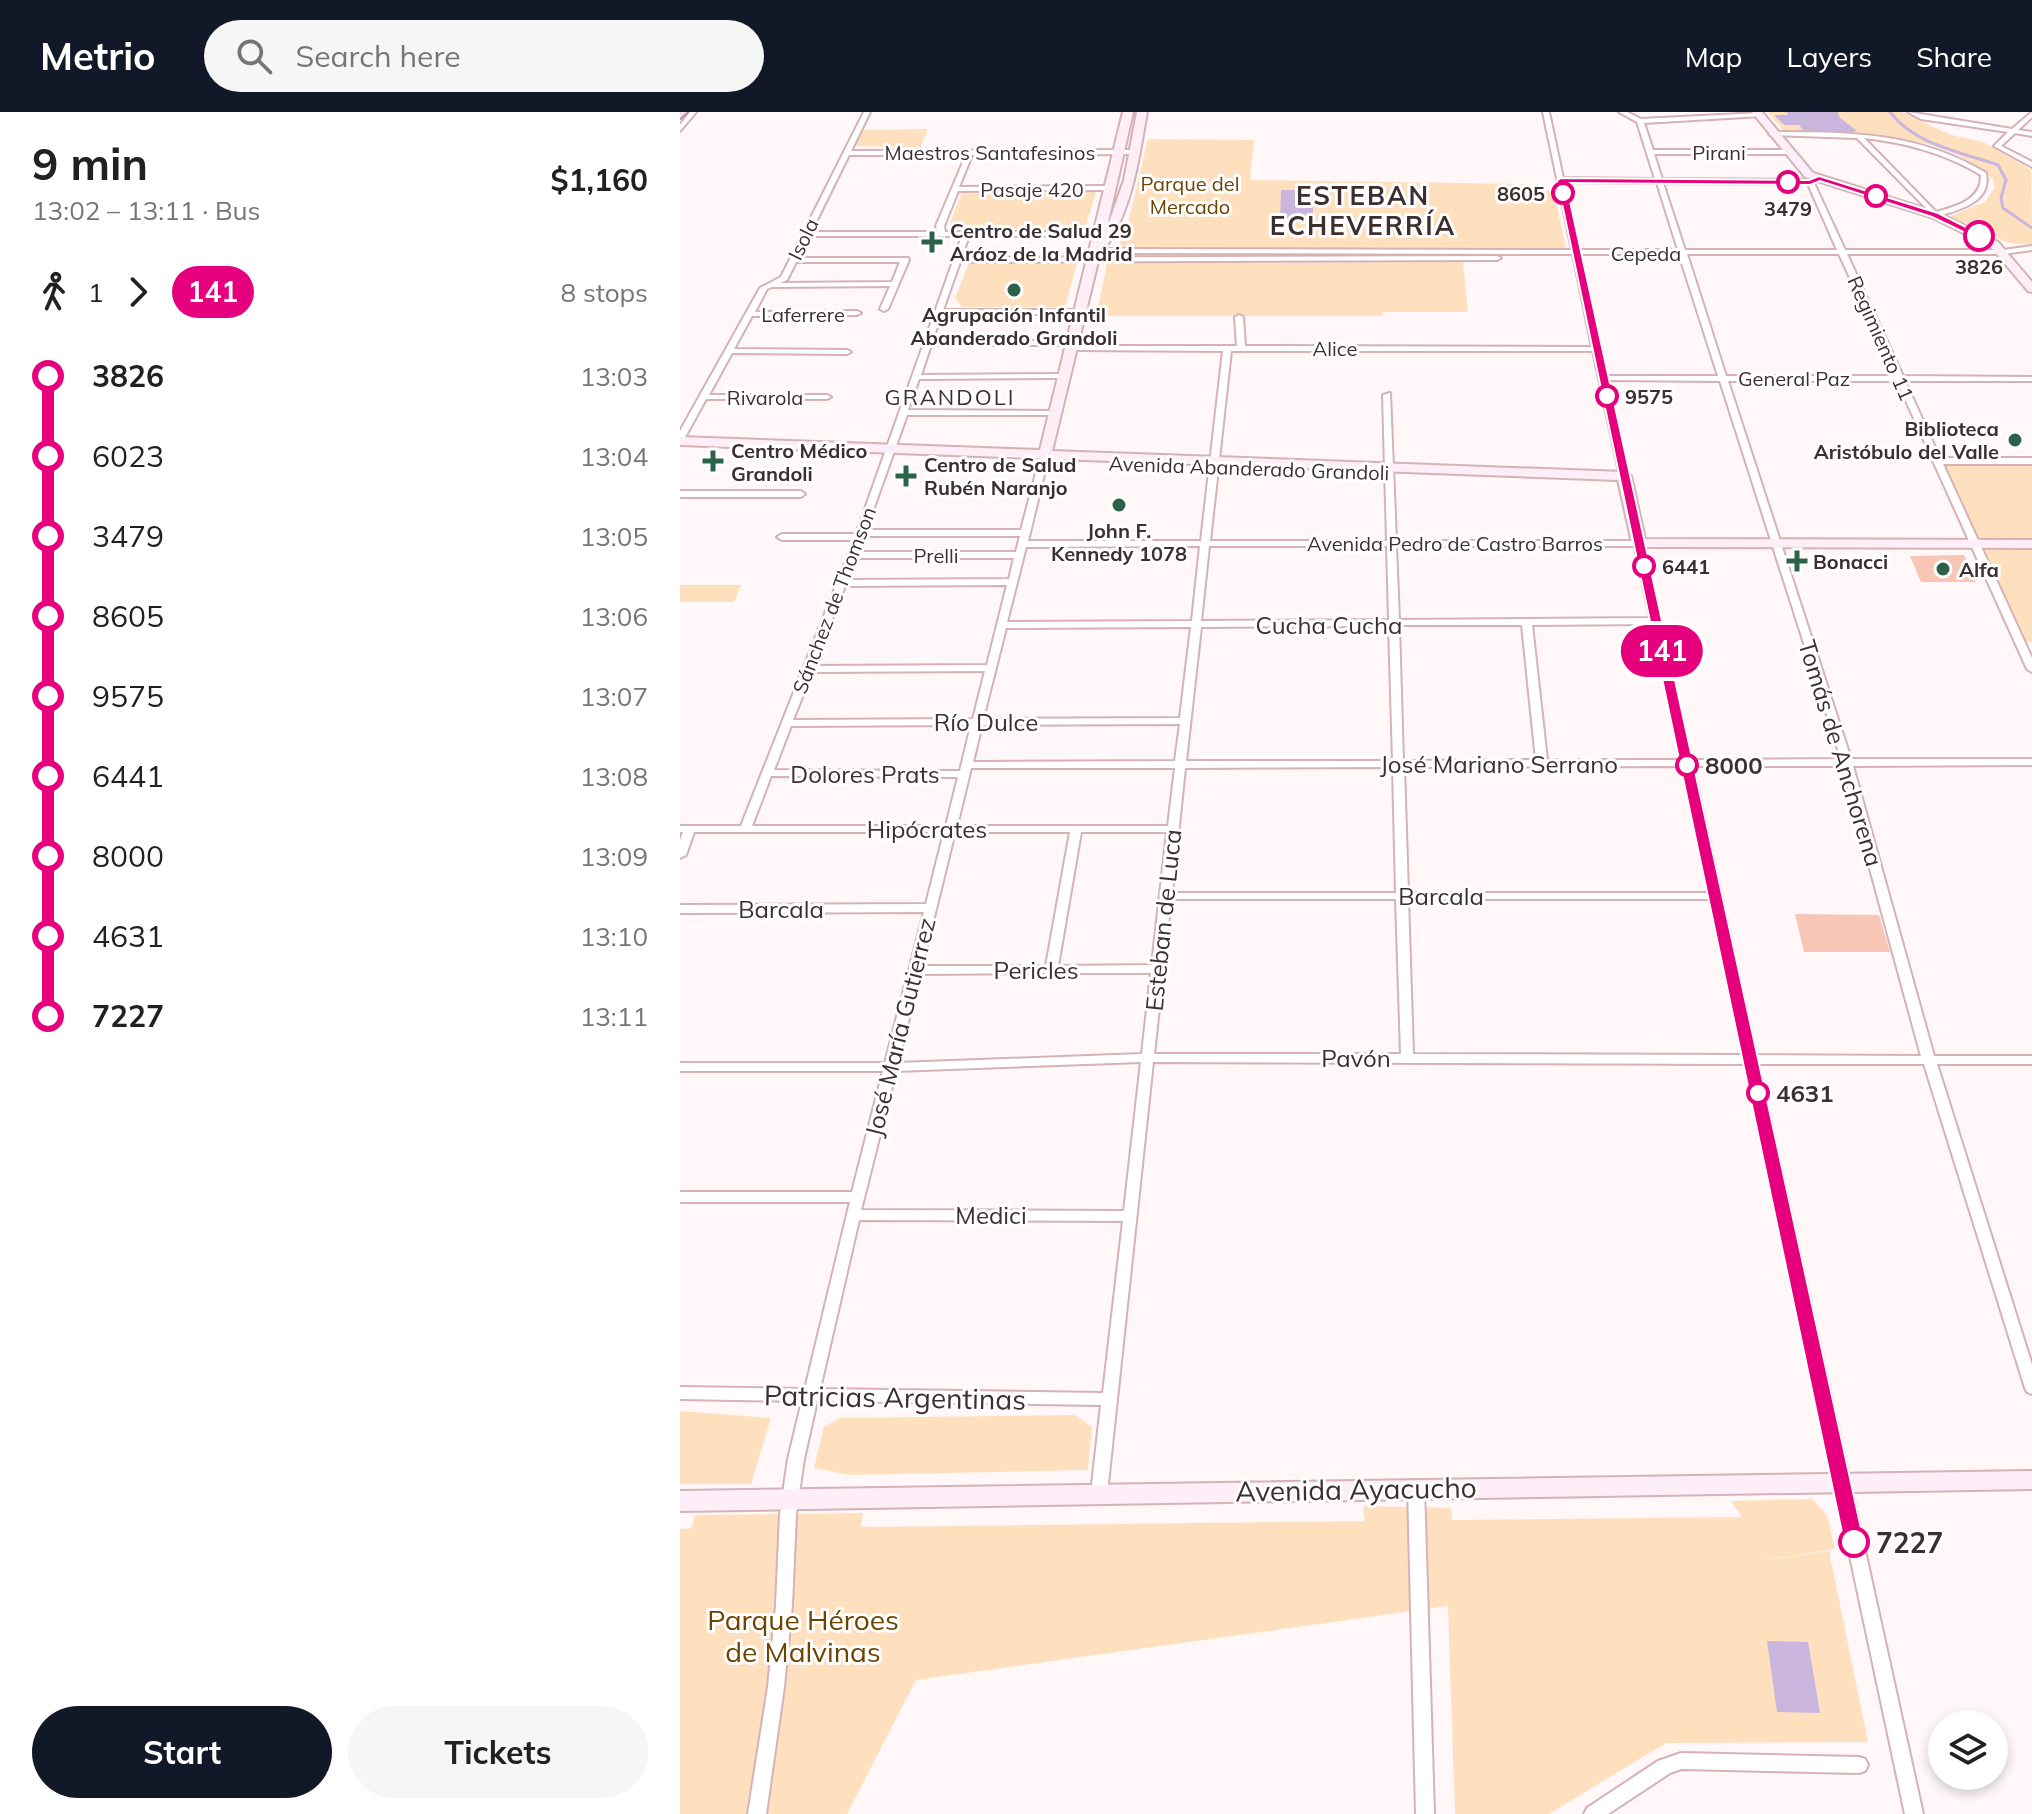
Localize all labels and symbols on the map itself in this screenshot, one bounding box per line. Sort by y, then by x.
street label: Maestros Santafesinos [885,140,1095,165]
street label: Pirani [1692,140,1746,165]
park label: Parque del Mercado [1141,171,1239,219]
marker: 3479 [1777,171,1799,193]
street label: Pasaje 420 [980,177,1084,202]
district label: ESTEBAN ECHEVERRÍA [1270,179,1456,242]
place label: 8605 [1497,181,1545,206]
marker: 8605 [1552,182,1574,204]
unlabelled marker [1865,185,1887,207]
place label: 3479 [1764,196,1812,221]
street label: Isola [782,214,824,264]
place label: Centro de Salud 29 Aráoz de la Madrid [950,218,1133,266]
marker: 3826 [1964,221,1994,251]
marker: Centro de Salud 29 Aráoz de la Madrid [921,231,943,253]
street label: Cepeda [1611,241,1681,266]
place label: 3826 [1955,254,2003,279]
street label: Regimiento 11 [1842,272,1920,404]
marker: Agrupación Infantil Abanderado Grandoli [1005,281,1023,299]
street label: Laferrere [761,302,845,327]
place label: Agrupación Infantil Abanderado Grandoli [911,302,1117,350]
street label: Alice [1313,336,1357,361]
street label: General Paz [1738,366,1850,391]
district label: GRANDOLI [885,383,1015,411]
place label: 9575 [1625,384,1673,409]
street label: Rivarola [727,385,803,410]
marker: 9575 [1596,385,1618,407]
place label: Biblioteca Aristóbulo del Valle [1814,416,1999,464]
marker: Biblioteca Aristóbulo del Valle [2006,431,2024,449]
place label: Centro Médico Grandoli [731,438,867,486]
marker: Centro Médico Grandoli [702,450,724,472]
street label: Avenida Abanderado Grandoli [1108,451,1390,485]
place label: Centro de Salud Rubén Naranjo [924,452,1076,500]
marker: Centro de Salud Rubén Naranjo [895,465,917,487]
marker: John F. Kennedy 1078 [1110,496,1128,514]
street label: Sánchez de Thomson [787,503,881,697]
place label: John F. Kennedy 1078 [1051,518,1187,566]
street label: Avenida Pedro de Castro Barros [1307,531,1603,556]
street label: Prelli [913,543,959,568]
place label: Bonacci [1813,549,1888,574]
marker: Bonacci [1788,552,1806,570]
place label: 6441 [1662,554,1710,579]
marker: 6441 [1633,555,1655,577]
place label: Alfa [1959,557,1999,582]
marker: Alfa [1934,560,1952,578]
street label: Cucha Cucha [1256,610,1402,640]
line badge: 141 [1616,625,1708,677]
street label: Tomás de Anchorena [1792,636,1890,870]
street label: Río Dulce [934,707,1038,737]
street label: José Mariano Serrano [1380,749,1618,779]
place label: 8000 [1705,750,1763,780]
marker: 8000 [1676,754,1698,776]
street label: Dolores Prats [790,759,940,789]
street label: Hipócrates [867,814,987,844]
street label: Esteban de Luca [1139,828,1187,1012]
street label: Barcala [1398,881,1484,911]
street label: Barcala [738,894,824,924]
street label: José María Gutierrez [858,915,942,1139]
street label: Pericles [993,955,1079,985]
street label: Pavón [1321,1043,1391,1073]
place label: 4631 [1776,1078,1834,1108]
marker: 4631 [1747,1082,1769,1104]
street label: Medici [955,1200,1027,1230]
street label: Patricias Argentinas [764,1377,1026,1417]
street label: Avenida Ayacucho [1235,1469,1477,1509]
place label: 7227 [1876,1525,1943,1560]
marker: 7227 [1839,1527,1869,1557]
park label: Parque Héroes de Malvinas [707,1602,899,1669]

